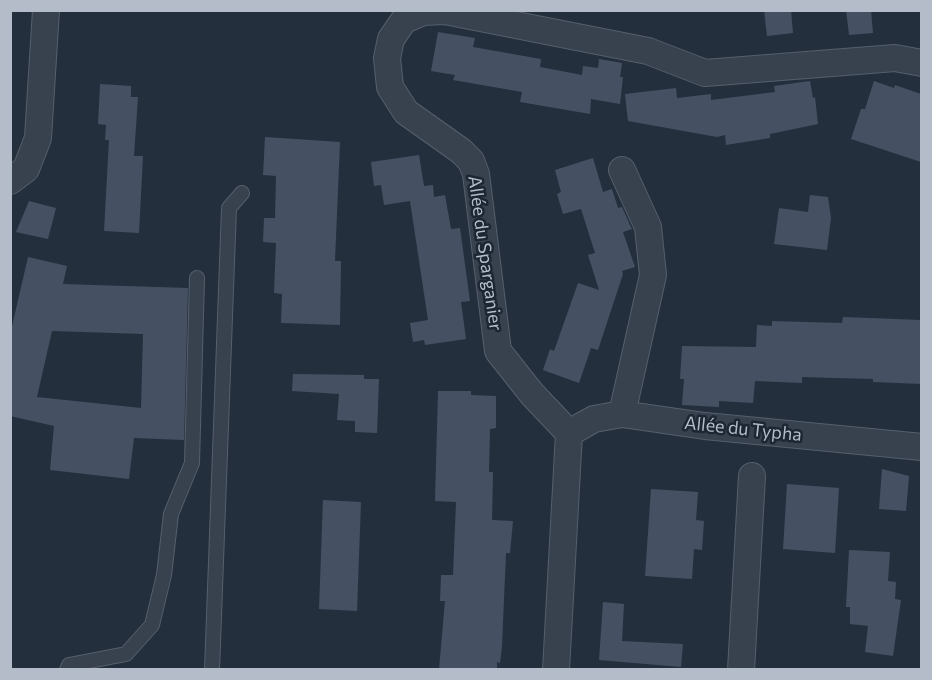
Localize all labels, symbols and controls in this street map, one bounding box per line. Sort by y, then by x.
street label: Allée du Sparganier [463,174,507,332]
street label: Allée du Typha [683,412,803,446]

